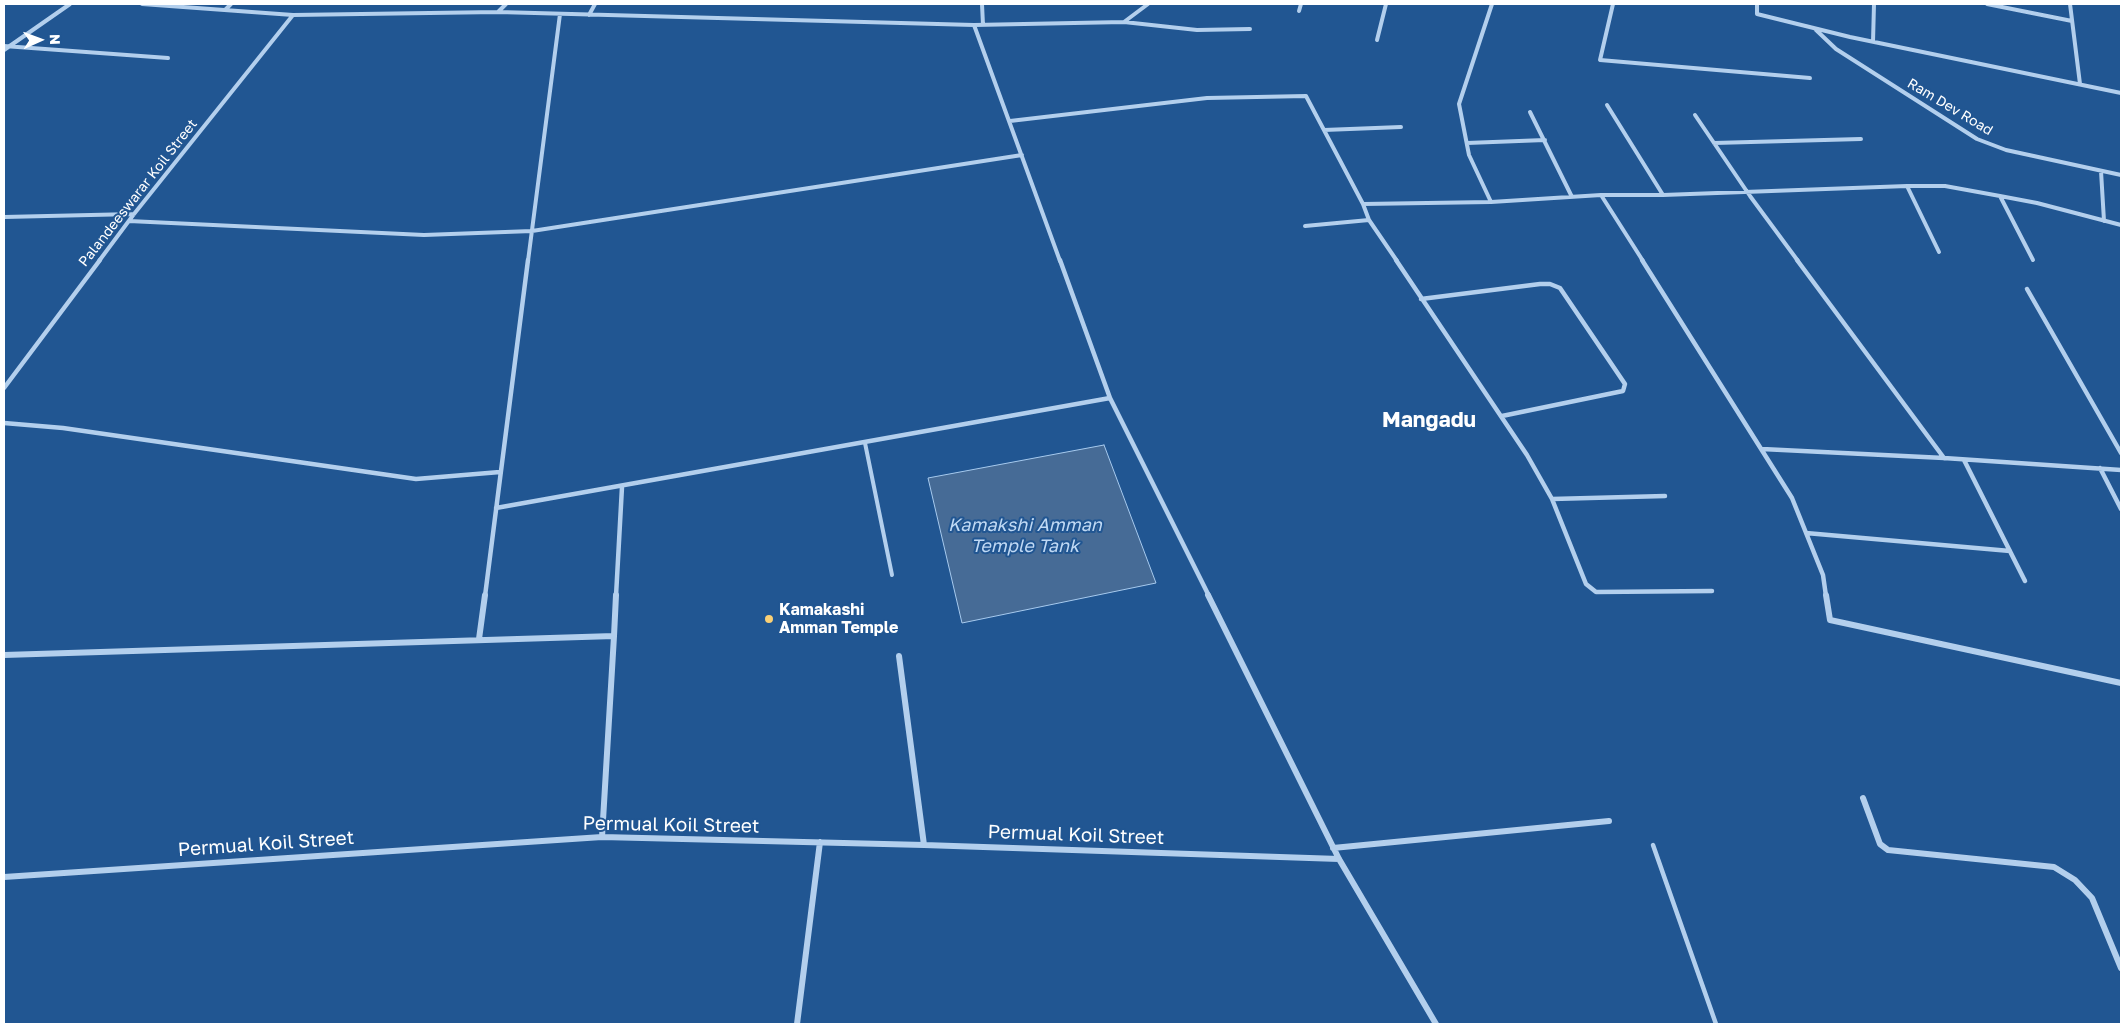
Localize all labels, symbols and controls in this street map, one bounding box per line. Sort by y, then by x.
north arrow [15,15,65,65]
text: N [47,34,64,45]
street label: Ram Dev Road [1904,75,1996,139]
street label: Palandeeswarar Koil Street [75,116,201,270]
district label: Mangadu [1382,407,1476,433]
water label: Kamakshi Amman Temple Tank [948,514,1102,556]
place label: Kamakashi Amman Temple [779,600,898,638]
marker: Kamakashi Amman Temple [763,613,775,625]
street label: Permual Koil Street [582,812,760,838]
street label: Permual Koil Street [987,821,1165,849]
street label: Permual Koil Street [177,826,355,862]

